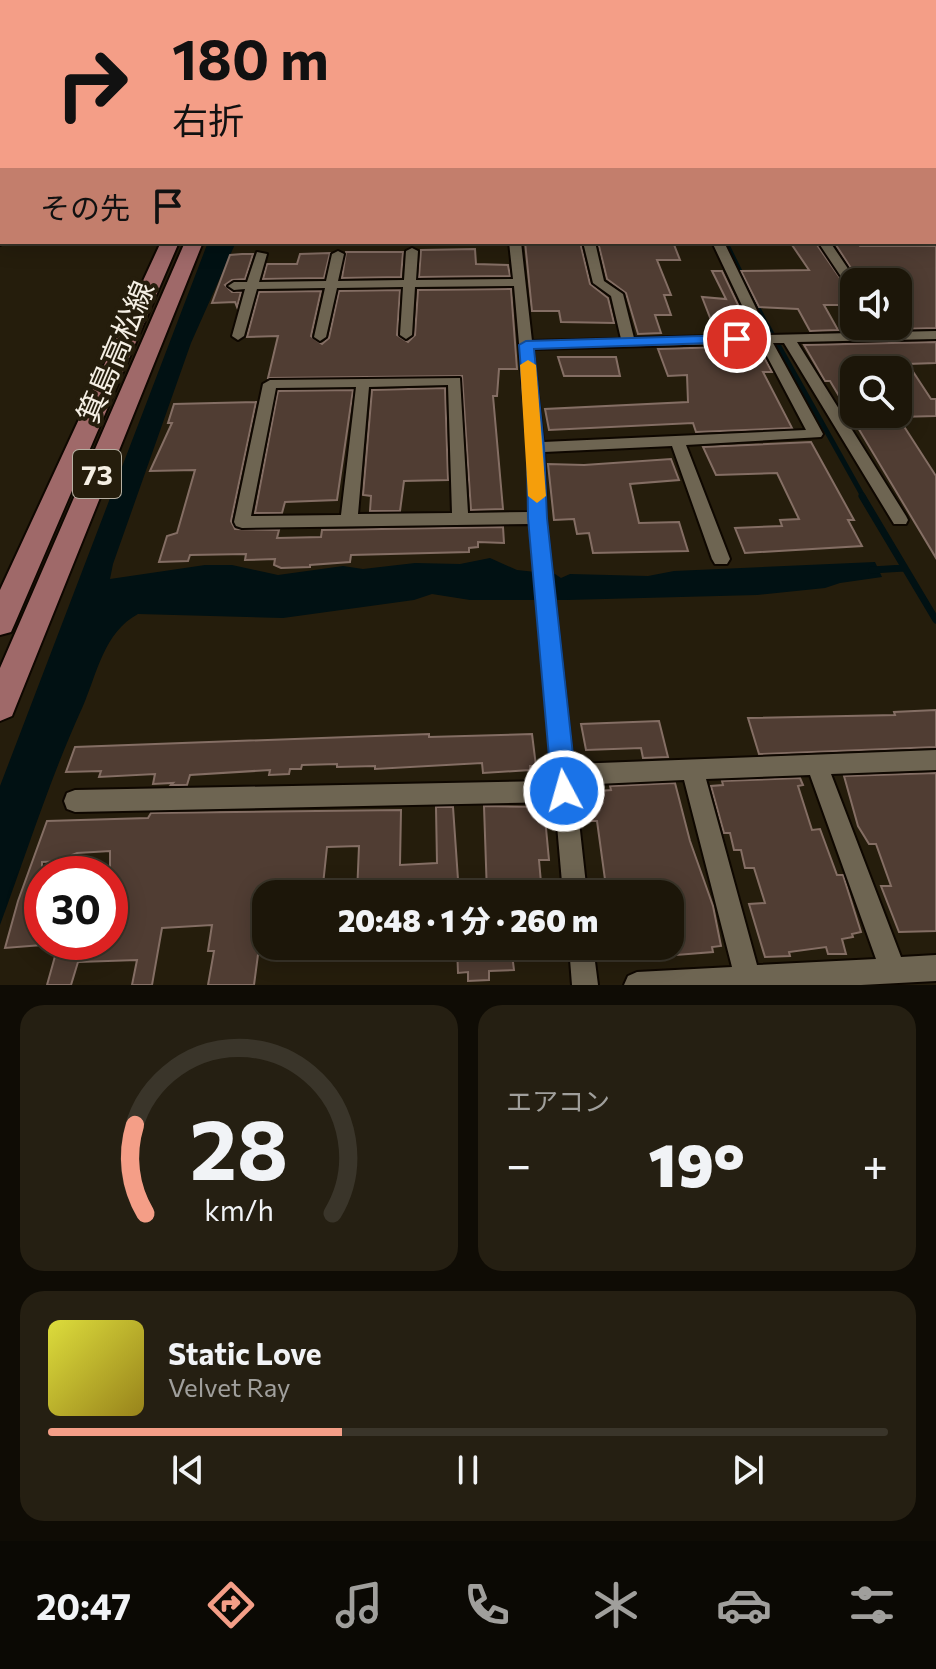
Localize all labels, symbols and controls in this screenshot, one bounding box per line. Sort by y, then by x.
text: 180 m [172,23,329,92]
icon: right [40,32,144,136]
text: 右折 [172,97,244,141]
icon: arrive [146,184,190,228]
text: その先 [40,188,130,225]
map controls [840,268,912,428]
button: sound [840,268,912,340]
street label: 箕島高松線 [68,275,160,427]
pin [703,305,771,373]
icon: arrive [715,317,759,361]
button: search [840,356,912,428]
road number: 73 [73,450,121,498]
position arrow [522,749,606,833]
speed limit sign: 30 [24,856,128,960]
text: 20:48 · 1 分 · 260 m [338,901,598,938]
text: エアコン [506,1085,610,1116]
text: 28 [190,1095,288,1197]
text: 19° [648,1126,745,1199]
text: − [506,1136,531,1190]
text: + [862,1136,888,1190]
text: km/h [204,1192,274,1227]
text: Static Love [168,1334,322,1371]
text: Velvet Ray [168,1371,291,1402]
icon: previous [166,1448,210,1492]
icon: pause [446,1448,490,1492]
icon: next [726,1448,770,1492]
icon: directions [203,1577,259,1633]
icon: music [331,1577,387,1633]
icon: phone [459,1577,515,1633]
icon: climate [588,1577,644,1633]
icon: car [716,1577,772,1633]
icon: filters [844,1577,900,1633]
text: 20:47 [36,1583,131,1627]

